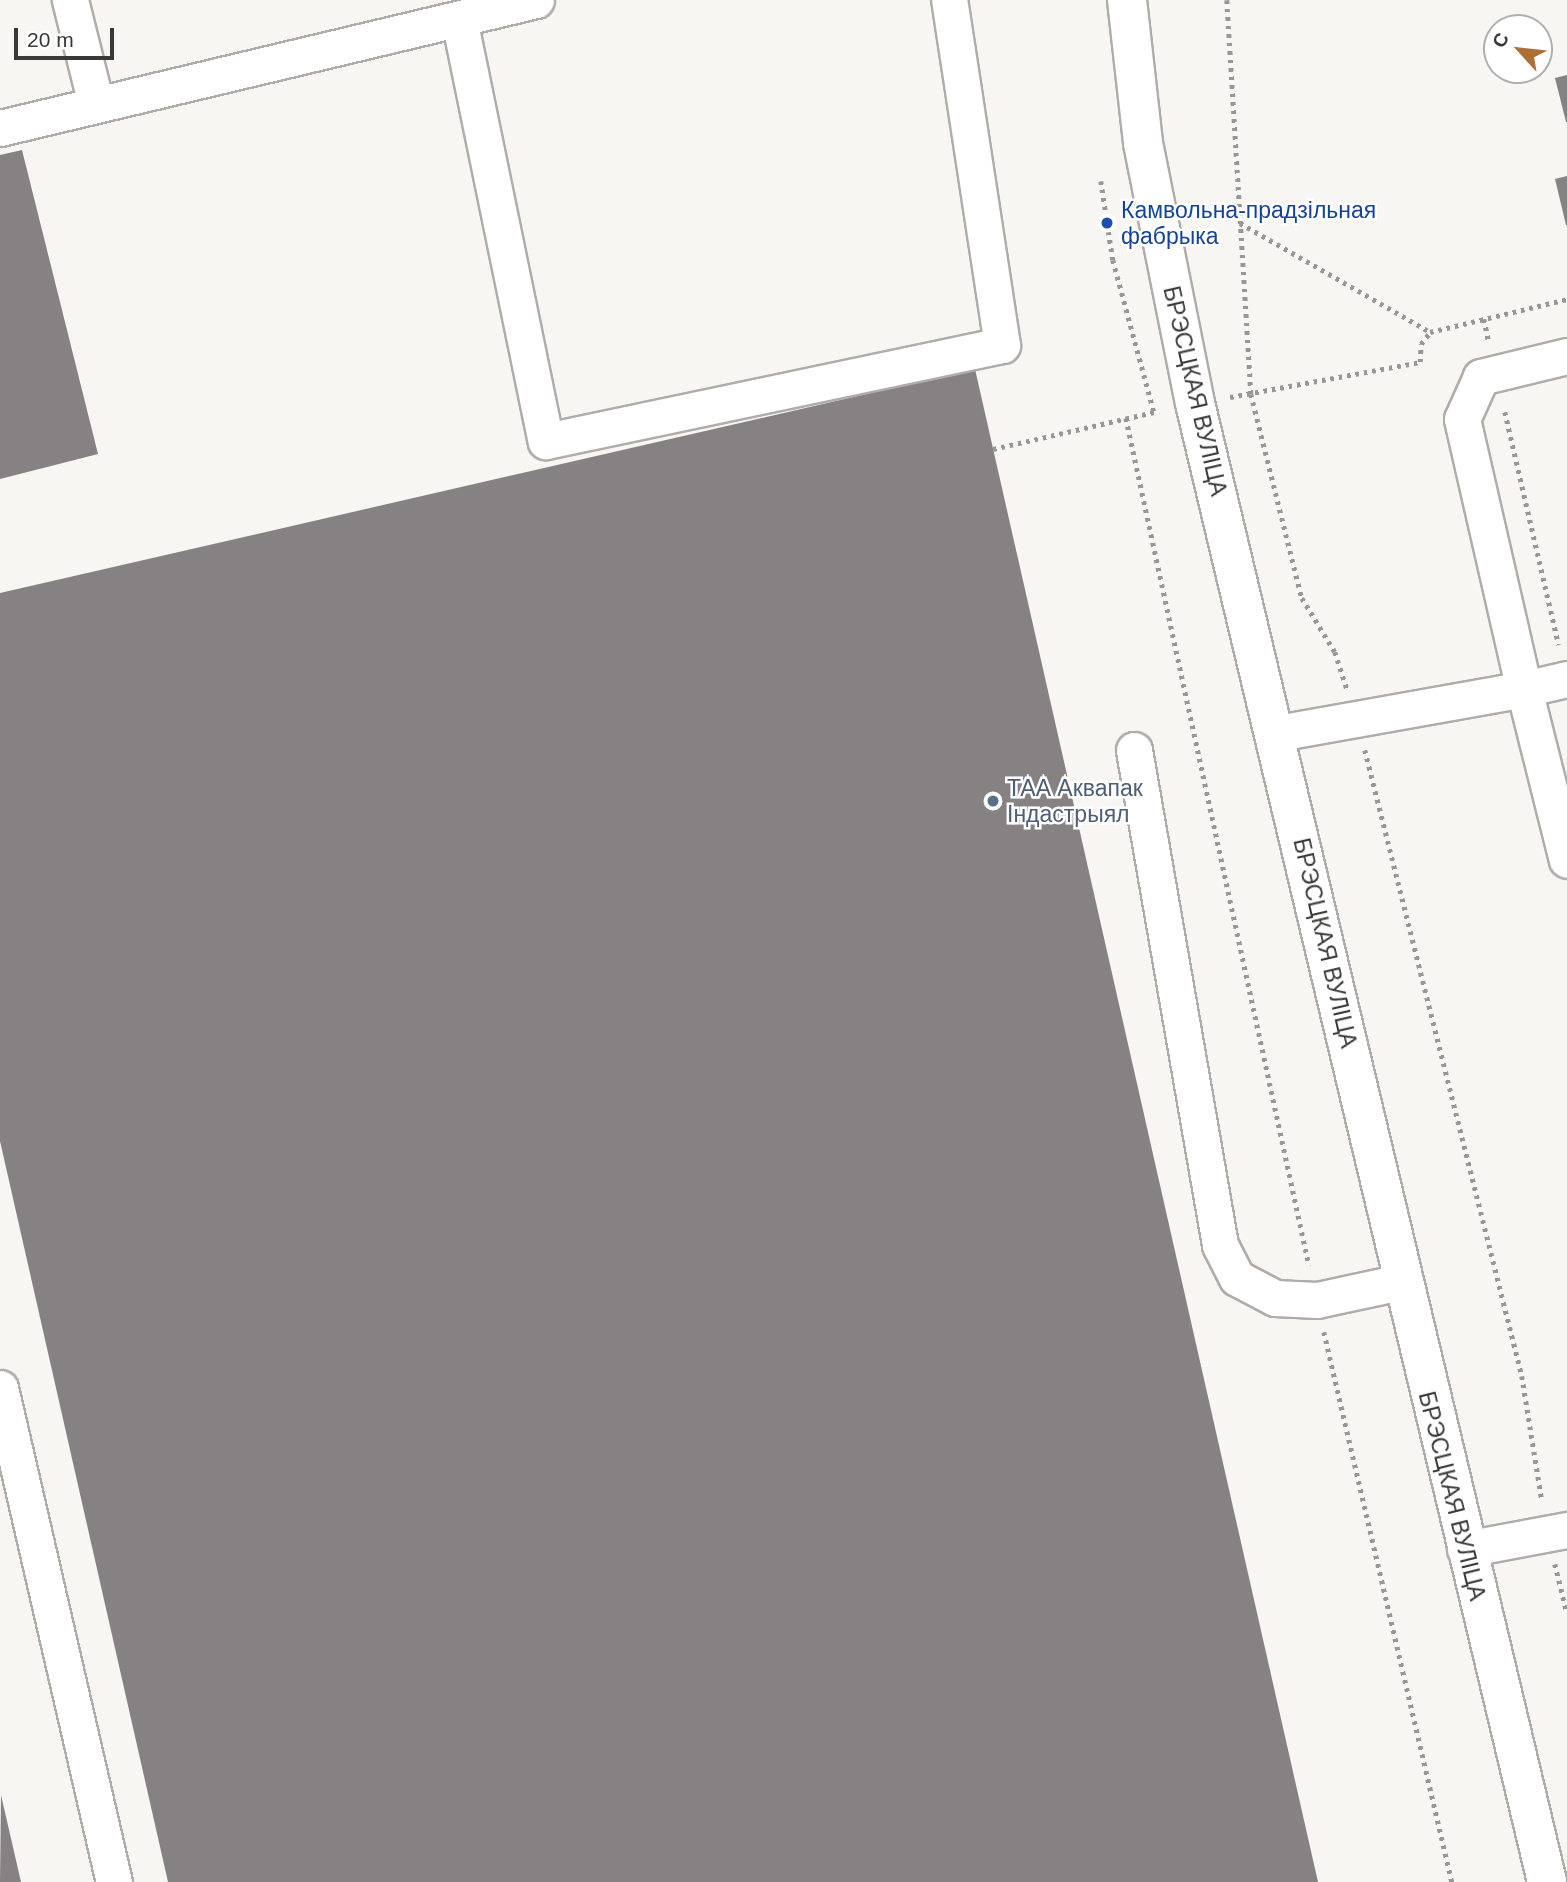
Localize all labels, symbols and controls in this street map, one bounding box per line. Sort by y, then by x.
scale bar [18,14,117,58]
north arrow [1483,14,1553,84]
text: 20 m [27,28,74,51]
text: С [1488,29,1513,51]
place label: Камвольна-прадзільная фабрыка [1121,196,1376,250]
marker: Камвольна-прадзільная фабрыка [1099,215,1115,231]
street label: БРЭСЦКАЯ ВУЛІЦА [1157,283,1233,499]
place label: ТАА Аквапак Індастрыял [1007,774,1143,828]
marker: ТАА Аквапак Індастрыял [985,793,1001,809]
street label: БРЭСЦКАЯ ВУЛІЦА [1287,835,1363,1051]
street label: БРЭСЦКАЯ ВУЛІЦА [1413,1389,1491,1603]

